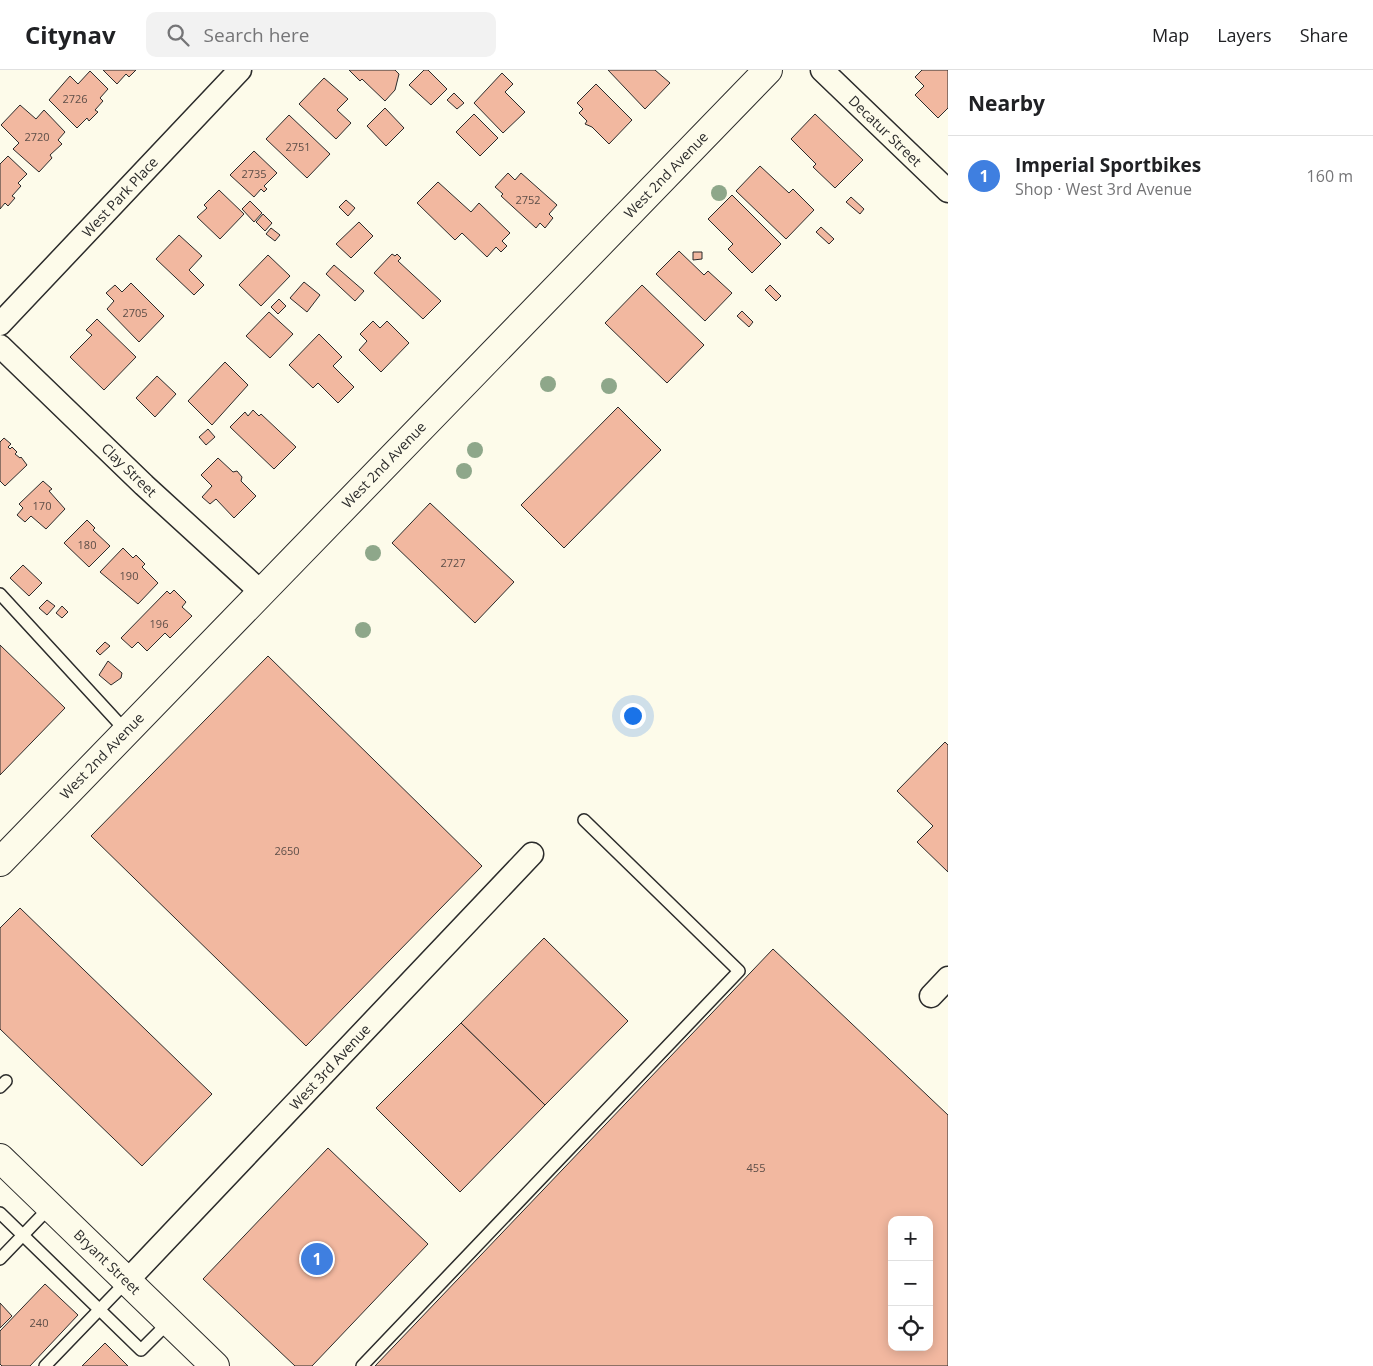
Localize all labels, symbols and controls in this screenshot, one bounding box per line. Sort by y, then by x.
search box [146,12,496,57]
text: Citynav [25,18,116,51]
icon: search [164,21,192,49]
text: Search here [204,22,309,48]
text: Map [1152,23,1189,47]
text: Layers [1217,23,1272,47]
text: Share [1300,23,1348,47]
text: Nearby [968,89,1045,117]
house number: 2726 [62,91,88,106]
street label: Decatur Street [845,91,926,170]
street label: West 2nd Avenue [619,127,712,222]
house number: 2720 [24,129,50,144]
house number: 2751 [285,139,311,154]
street label: West Park Place [77,152,162,241]
text: Imperial Sportbikes [1015,152,1201,178]
text: 1 [979,165,989,187]
text: 160 m [1307,165,1353,187]
house number: 2735 [241,166,267,181]
text: Shop · West 3rd Avenue [1015,178,1192,200]
house number: 2752 [515,192,541,207]
house number: 2705 [122,305,148,320]
street label: West 2nd Avenue [337,417,430,512]
street label: Clay Street [98,439,161,501]
house number: 170 [33,498,51,513]
house number: 180 [78,537,96,552]
house number: 2727 [440,555,466,570]
house number: 190 [120,568,138,583]
house number: 196 [150,616,168,631]
your location [620,703,646,729]
street label: West 2nd Avenue [55,708,148,803]
house number: 2650 [274,843,300,858]
street label: West 3rd Avenue [285,1020,374,1114]
house number: 455 [747,1160,765,1175]
map controls [888,1216,933,1351]
button: + [888,1216,933,1261]
street label: Bryant Street [70,1225,145,1298]
pin: 1 [301,1240,333,1278]
button: − [888,1261,933,1306]
button: locate [888,1306,933,1351]
house number: 240 [30,1315,48,1330]

